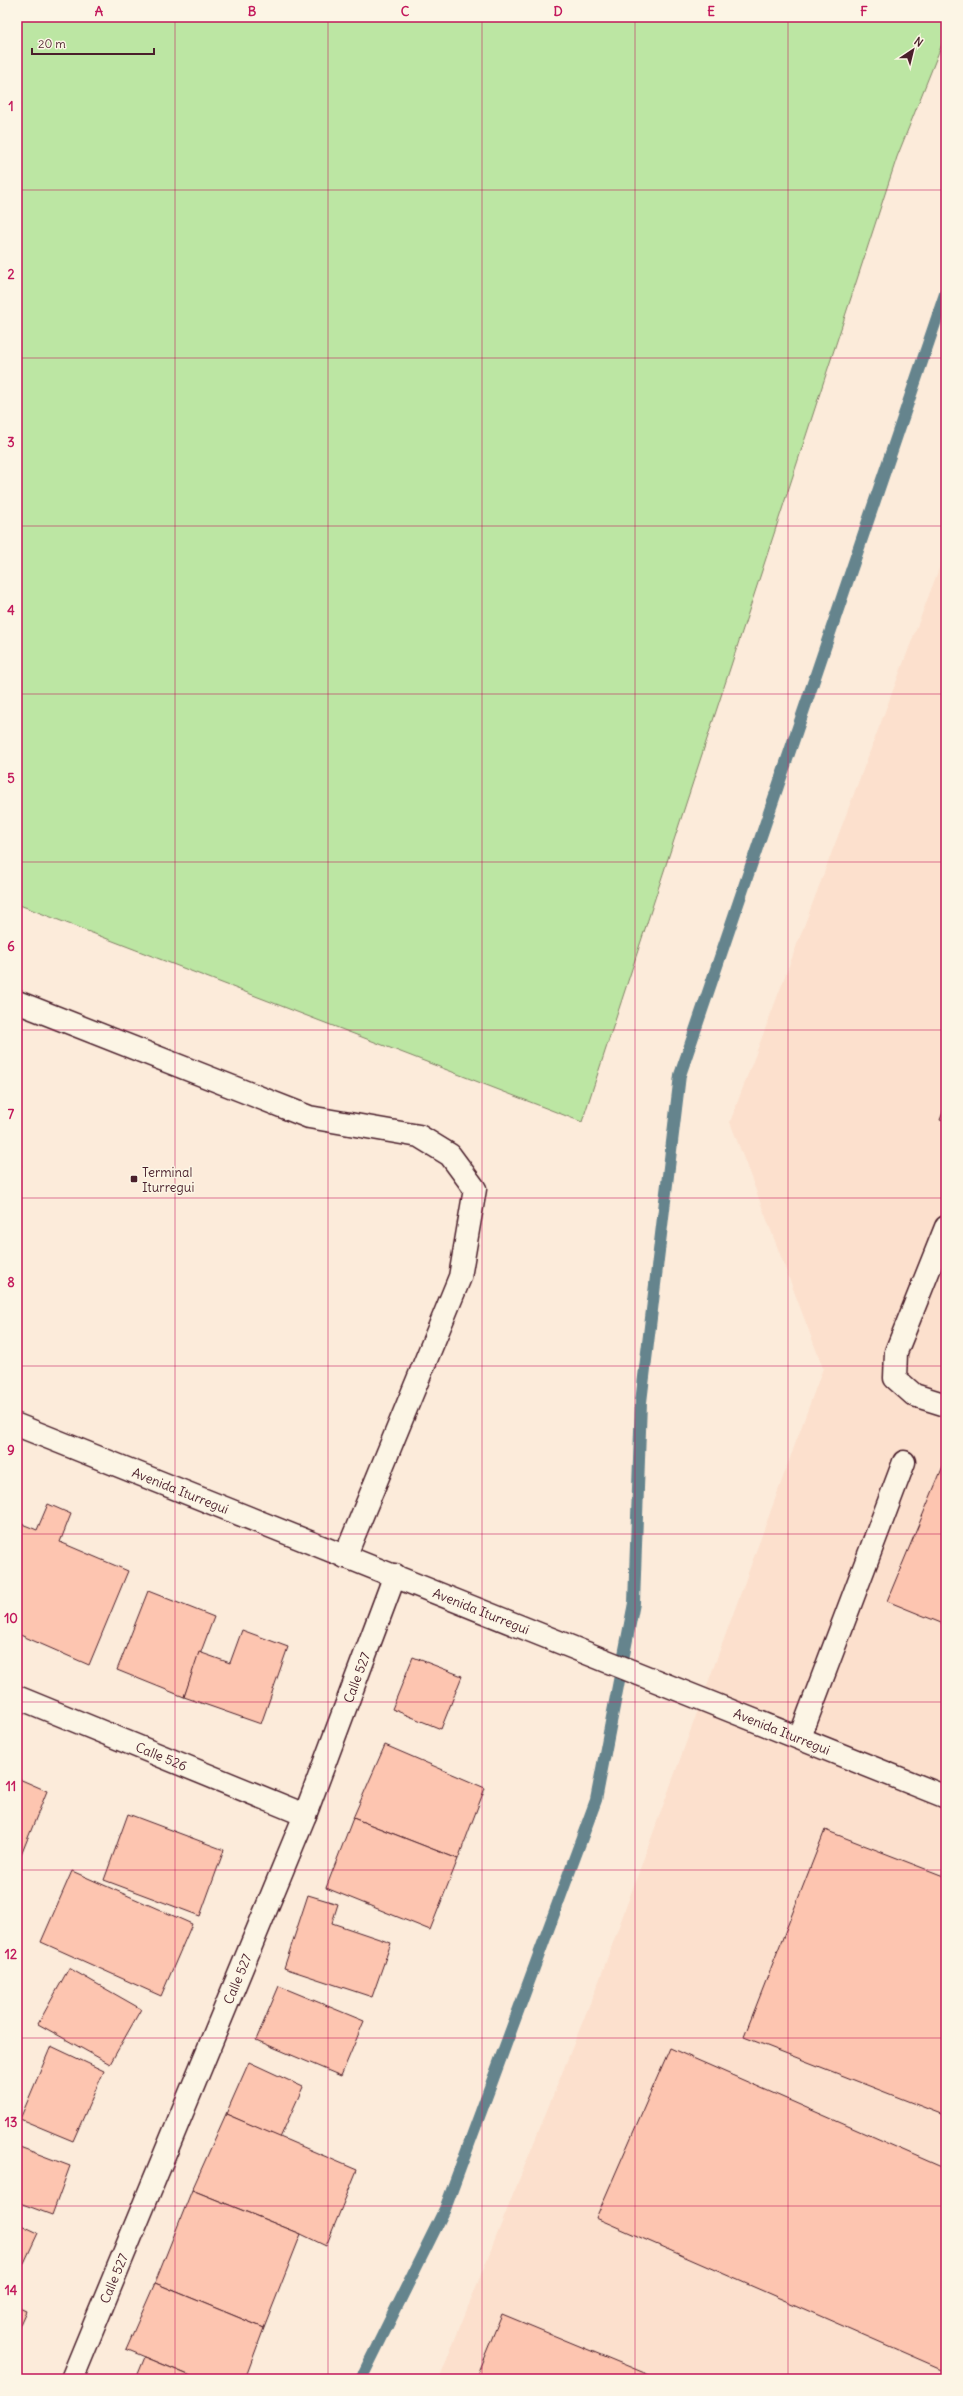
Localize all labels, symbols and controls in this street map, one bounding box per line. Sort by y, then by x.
text: A [95,3,104,20]
text: B [248,3,257,20]
text: C [401,3,410,20]
text: D [553,3,563,20]
text: E [707,3,715,20]
text: F [860,3,868,20]
scale bar [32,30,154,56]
north arrow [893,30,933,70]
text: N [912,34,926,50]
text: 20 m [38,36,66,51]
text: 1 [8,98,14,115]
text: 2 [7,266,15,283]
text: 3 [7,434,15,451]
text: 4 [7,602,15,619]
text: 5 [7,770,15,787]
text: 6 [7,938,15,955]
text: 7 [8,1106,15,1123]
place label: Terminal Iturregui [142,1164,194,1196]
marker: Terminal Iturregui [129,1174,139,1184]
text: 8 [7,1274,15,1291]
text: 9 [7,1442,15,1459]
street label: Avenida Iturregui [130,1463,231,1517]
street label: Avenida Iturregui [430,1584,532,1638]
text: 10 [4,1610,18,1627]
street label: Calle 527 [339,1649,374,1705]
street label: Avenida Iturregui [731,1704,833,1758]
street label: Calle 526 [133,1738,190,1774]
text: 11 [6,1778,16,1795]
text: 12 [5,1946,17,1963]
street label: Calle 527 [219,1951,256,2006]
text: 13 [5,2114,17,2131]
street label: Calle 527 [96,2250,132,2306]
text: 14 [5,2282,18,2299]

